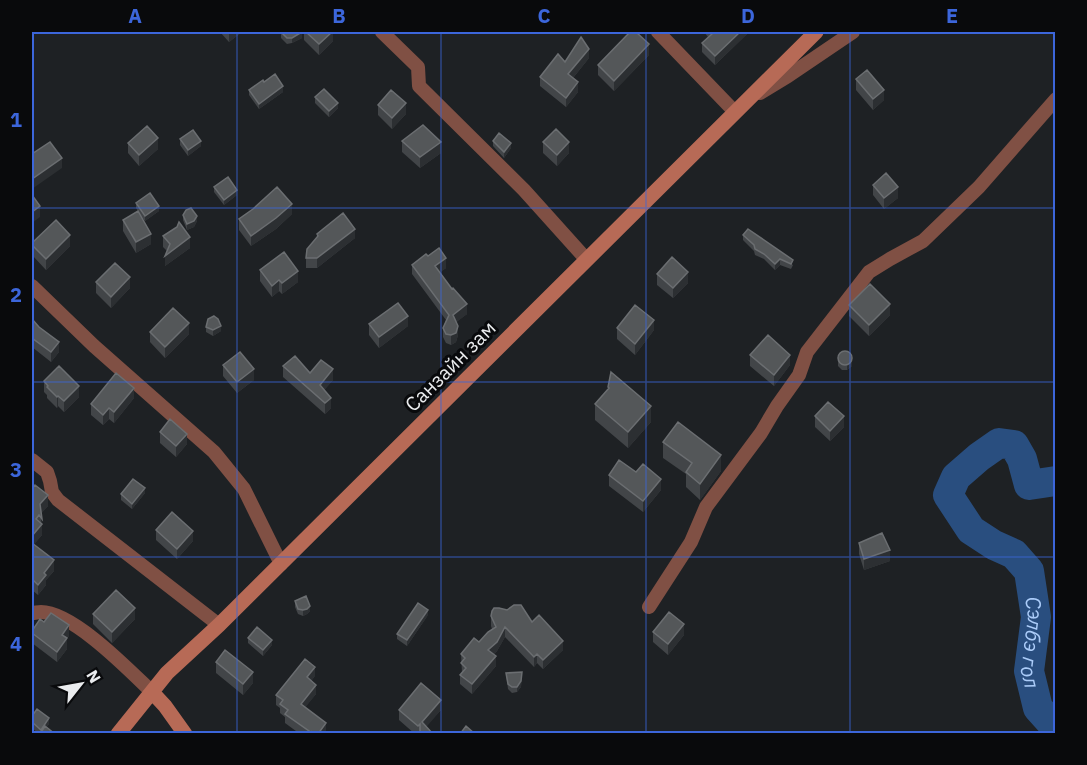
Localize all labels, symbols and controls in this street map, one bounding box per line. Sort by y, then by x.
text: A [128,2,142,29]
text: B [332,2,346,29]
text: C [537,2,551,29]
text: D [741,2,755,29]
text: E [946,2,958,29]
text: 1 [10,106,22,133]
text: 2 [10,281,22,308]
street label: Санзайн зам [399,315,501,417]
text: 3 [10,456,22,483]
water label: Сэлбэ гол [1014,594,1050,691]
text: 4 [10,630,22,657]
north arrow [51,654,111,714]
text: N [82,666,105,686]

